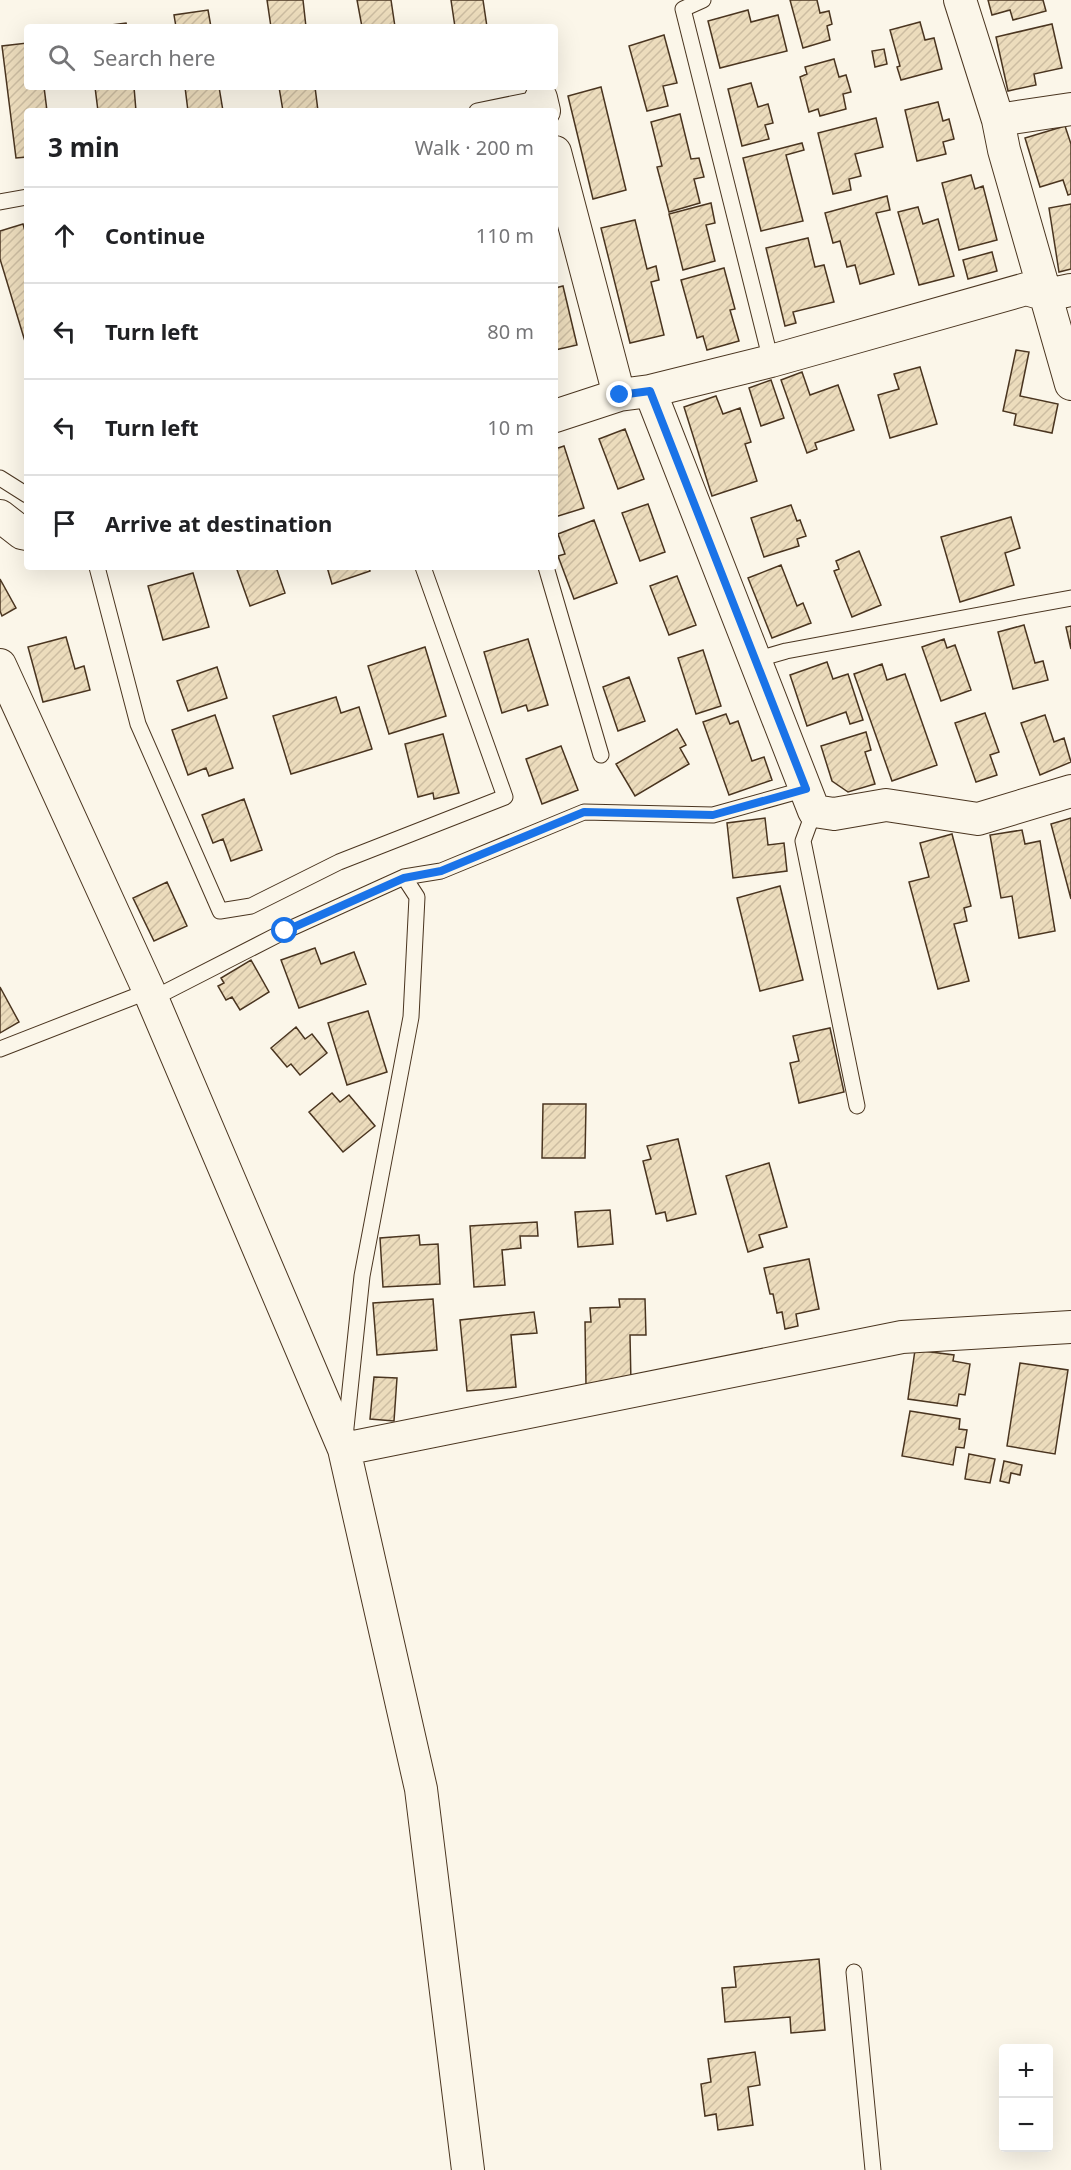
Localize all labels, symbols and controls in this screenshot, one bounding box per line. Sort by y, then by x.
search box [24,24,558,90]
icon: search [45,41,78,74]
text: Search here [93,42,215,72]
text: 3 min [48,129,120,165]
text: Walk · 200 m [415,134,534,161]
icon: ahead [48,219,81,252]
text: Continue [105,220,205,250]
text: 110 m [476,222,534,249]
icon: left [48,315,81,348]
text: Turn left [105,316,199,346]
text: 80 m [487,318,534,345]
route end [606,381,632,407]
icon: left [48,411,81,444]
text: Turn left [105,412,199,442]
text: 10 m [487,414,534,441]
icon: arrive [48,507,81,540]
text: Arrive at destination [105,508,332,538]
route start [271,917,297,943]
map controls [999,2044,1053,2152]
button: + [999,2044,1053,2098]
button: − [999,2098,1053,2152]

